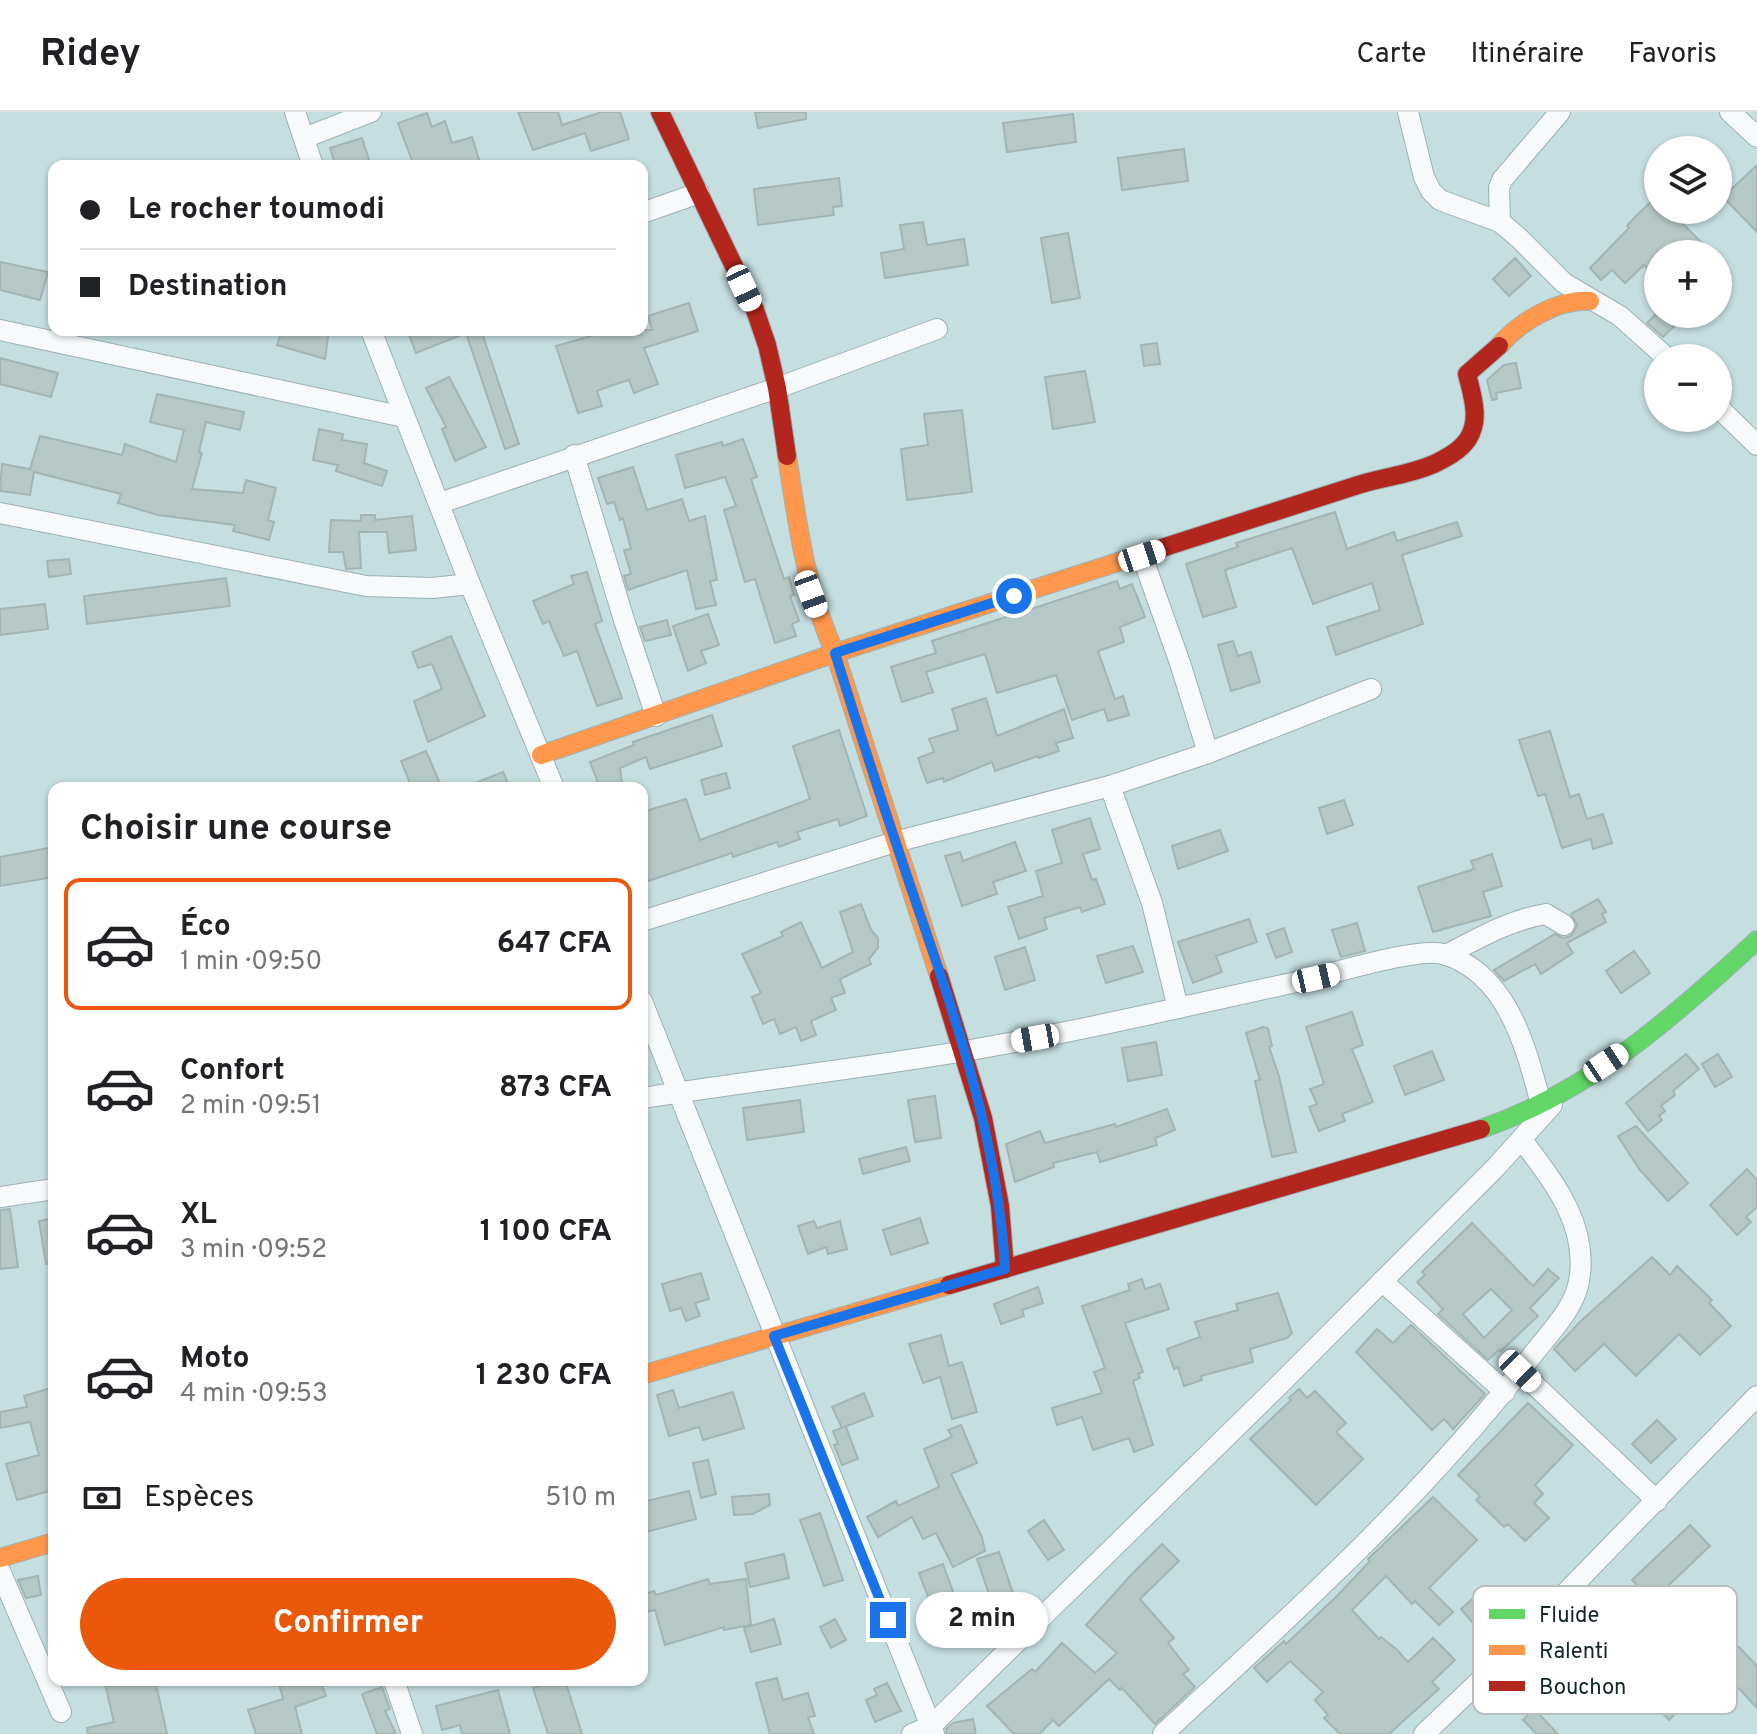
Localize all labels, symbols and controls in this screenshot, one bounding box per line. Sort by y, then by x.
text: Ridey [40,31,141,80]
text: Carte [1357,37,1426,73]
text: Itinéraire [1470,37,1584,73]
text: Favoris [1628,37,1717,73]
map controls [1644,136,1732,432]
button: layers [1644,136,1732,224]
text: Le rocher toumodi [128,192,385,229]
button: + [1644,240,1732,328]
car [723,261,765,315]
text: Destination [128,269,287,306]
button: − [1644,344,1732,432]
car [1115,537,1169,575]
car [792,567,830,621]
route start [996,578,1032,614]
text: Choisir une course [80,807,392,853]
icon: car [84,908,156,980]
text: Éco [180,909,231,946]
text: 647 CFA [497,926,612,963]
text: 1 min · 09:50 [180,946,322,979]
car [1290,961,1342,995]
car [1009,1022,1061,1054]
car [1579,1040,1633,1086]
icon: car [84,1052,156,1124]
text: Confort [180,1053,285,1090]
text: 873 CFA [499,1070,612,1107]
text: 2 min · 09:51 [180,1090,321,1123]
icon: car [84,1196,156,1268]
text: XL [180,1197,217,1234]
text: 1 100 CFA [480,1214,612,1251]
text: 3 min · 09:52 [180,1234,327,1267]
icon: car [84,1340,156,1412]
text: Moto [180,1341,250,1378]
car [1494,1346,1546,1396]
text: 1 230 CFA [476,1358,612,1395]
text: 4 min · 09:53 [180,1378,328,1411]
icon: cash [80,1476,124,1520]
text: Espèces [144,1480,254,1517]
text: 510 m [545,1482,616,1515]
button: Confirmer [80,1578,616,1670]
legend [1473,1586,1737,1714]
callout: 2 min [916,1592,1048,1648]
route end [870,1602,906,1638]
text: 2 min [948,1603,1016,1636]
text: Fluide [1539,1603,1599,1630]
text: Ralenti [1539,1639,1608,1666]
text: Bouchon [1539,1675,1626,1702]

